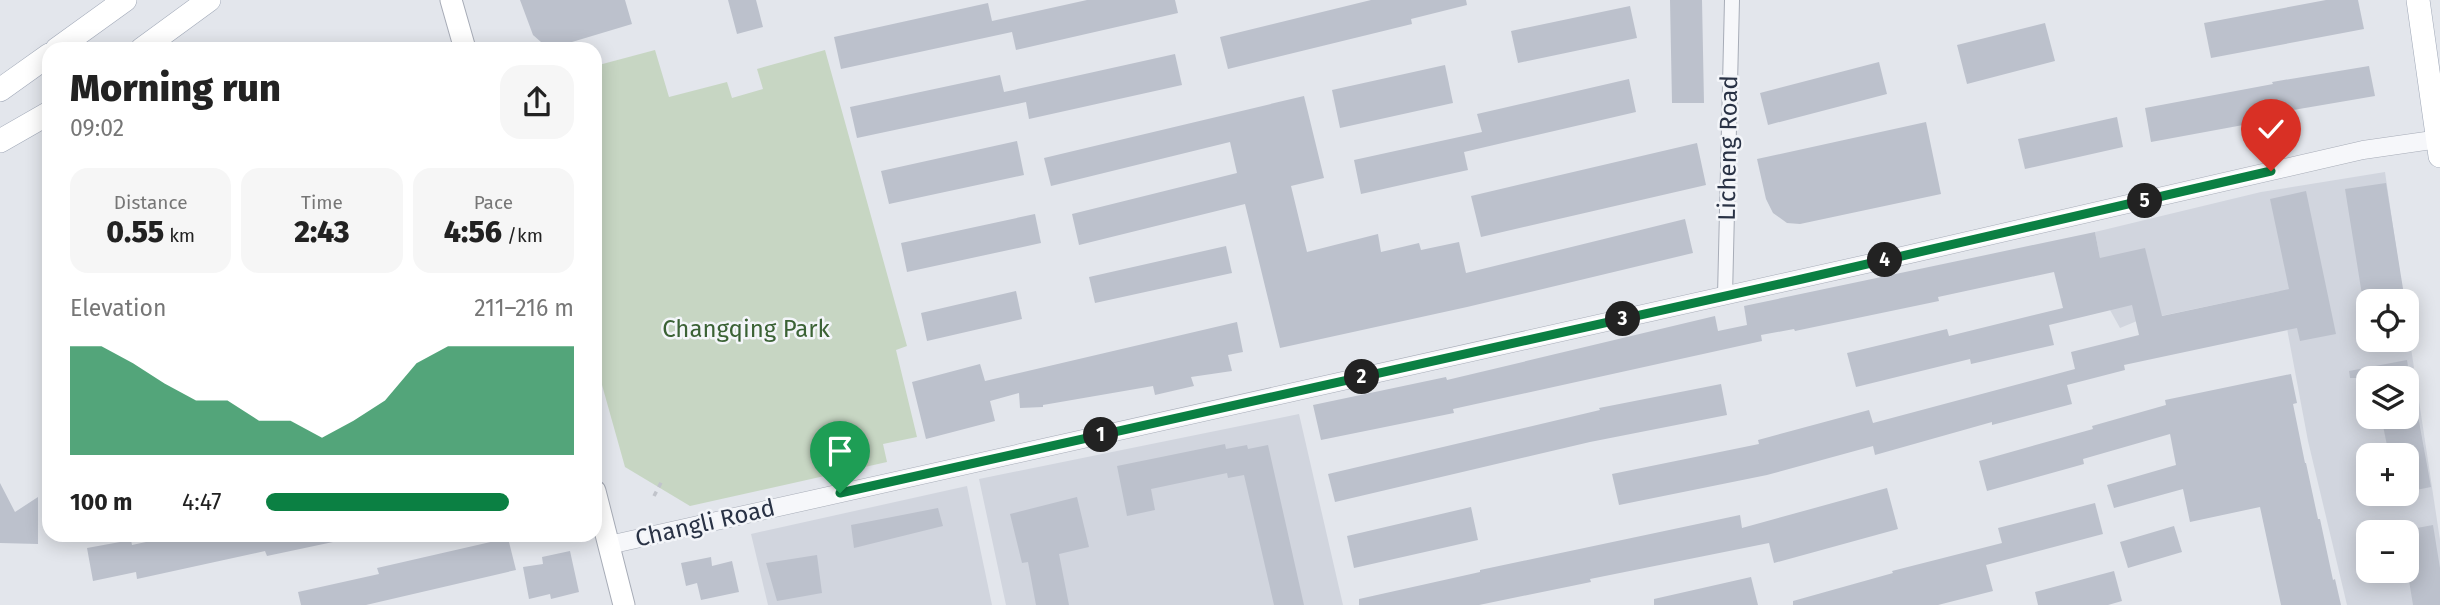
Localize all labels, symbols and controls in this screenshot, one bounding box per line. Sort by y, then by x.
text: Morning run [70,65,281,111]
button: share [500,65,574,139]
street label: Licheng Road [1713,75,1743,221]
pin [2241,99,2301,171]
icon: check [2252,110,2290,148]
text: 09:02 [70,114,124,142]
pin: 5 [2128,184,2162,218]
text: 5 [2139,189,2150,212]
text: Distance [114,191,188,214]
text: Time [301,191,343,214]
text: Pace [474,191,513,214]
text: 0.55 [106,214,164,250]
text: 2:43 [294,214,350,250]
text: 4:56 [444,214,502,250]
text: km [164,224,195,247]
text: /km [502,224,543,247]
pin: 4 [1868,243,1902,278]
text: 4 [1879,248,1890,271]
map controls [2356,289,2419,583]
button: locate [2356,289,2419,352]
text: Elevation [70,294,166,322]
text: 211–216 m [474,294,574,322]
pin: 3 [1606,302,1640,336]
text: 3 [1618,307,1627,330]
park label: Changqing Park [662,315,831,343]
pin: 2 [1344,360,1380,394]
text: 2 [1357,365,1366,388]
button: layers [2356,366,2419,429]
pin: 1 [1084,418,1118,452]
pin [810,421,870,493]
text: 1 [1096,423,1105,446]
icon: arrive [821,432,859,470]
button: + [2356,443,2419,506]
text: 100 m [70,488,132,516]
text: 4:47 [182,488,222,516]
street label: Changli Road [632,493,778,553]
button: − [2356,520,2419,583]

